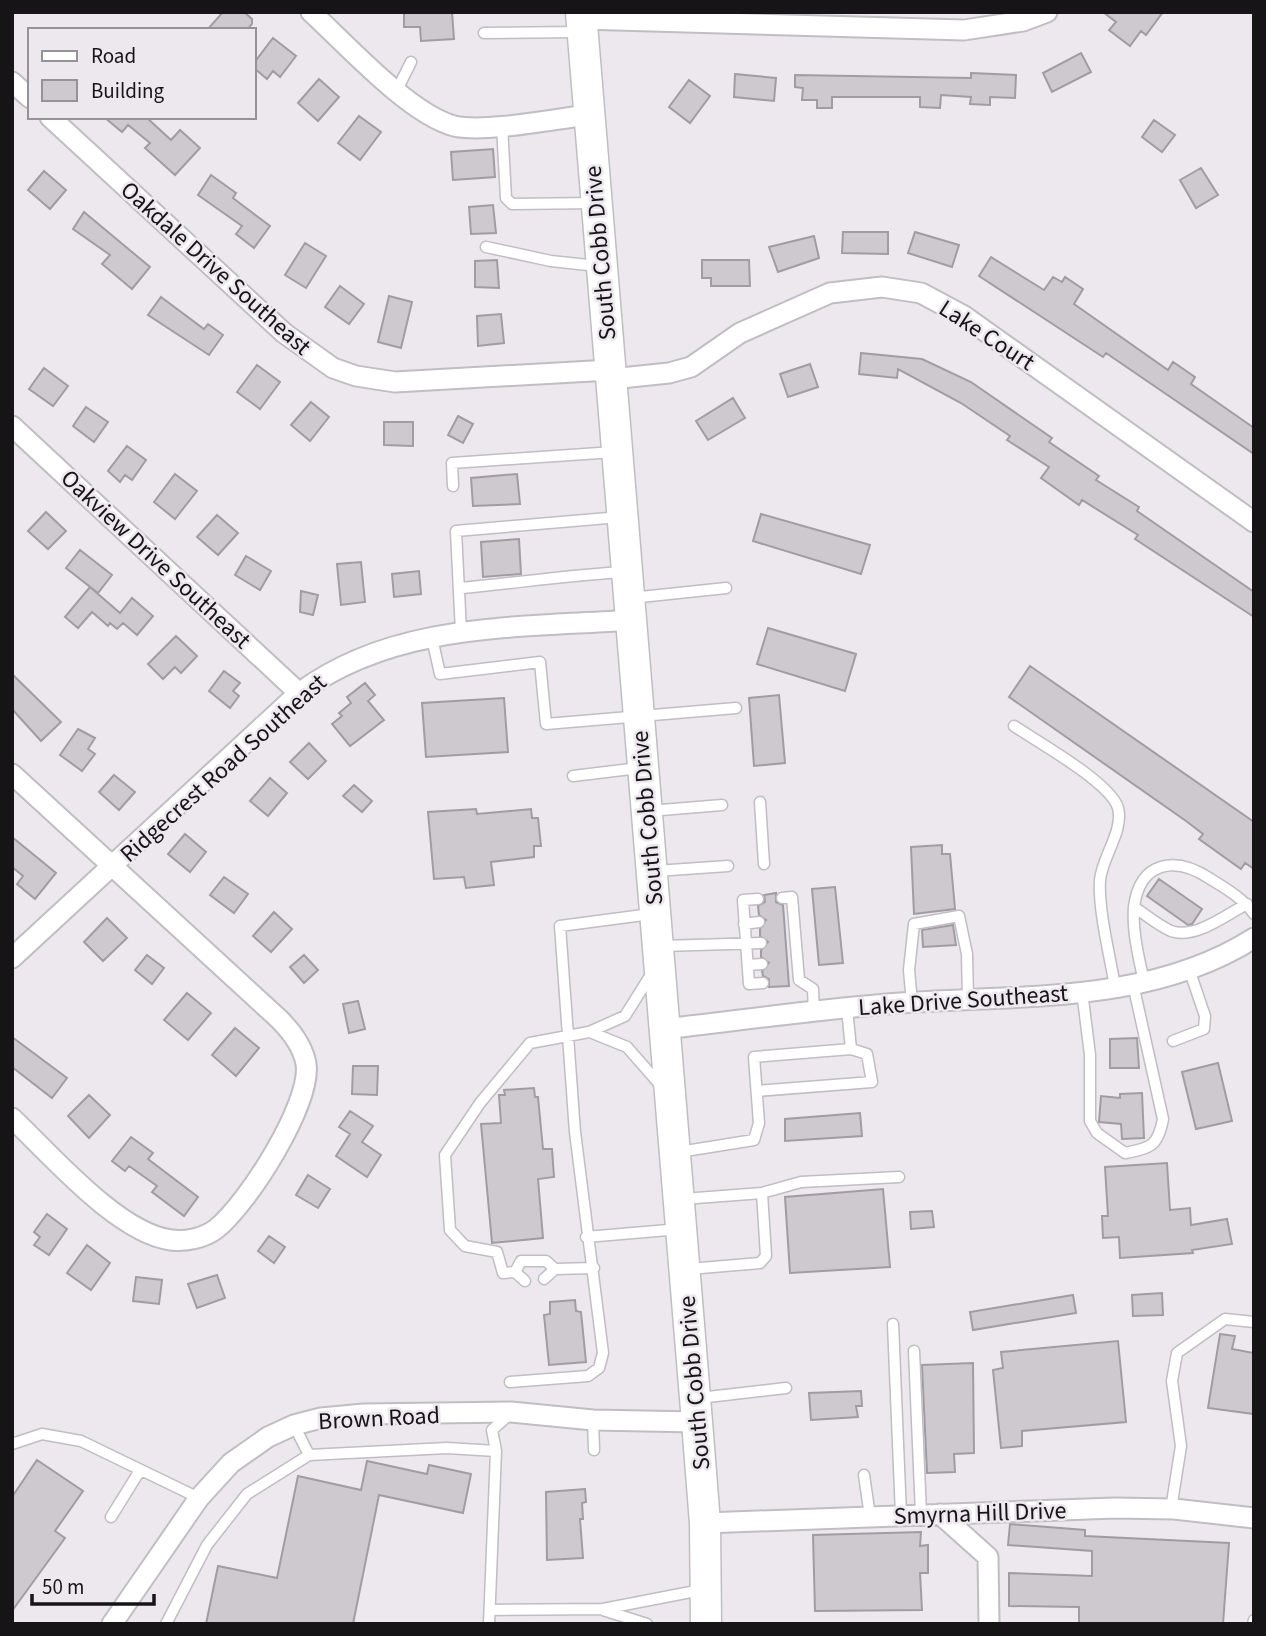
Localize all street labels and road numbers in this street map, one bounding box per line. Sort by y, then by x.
street label: South Cobb Drive [575,164,626,342]
street label: Oakdale Drive Southeast [113,173,319,364]
street label: Lake Court [932,291,1042,380]
street label: Oakview Drive Southeast [53,462,259,657]
street label: Ridgecrest Road Southeast [112,666,335,871]
street label: South Cobb Drive [622,729,673,907]
street label: Lake Drive Southeast [857,976,1069,1025]
street label: South Cobb Drive [669,1294,720,1472]
street label: Brown Road [317,1398,441,1439]
street label: Smyrna Hill Drive [893,1493,1067,1534]

